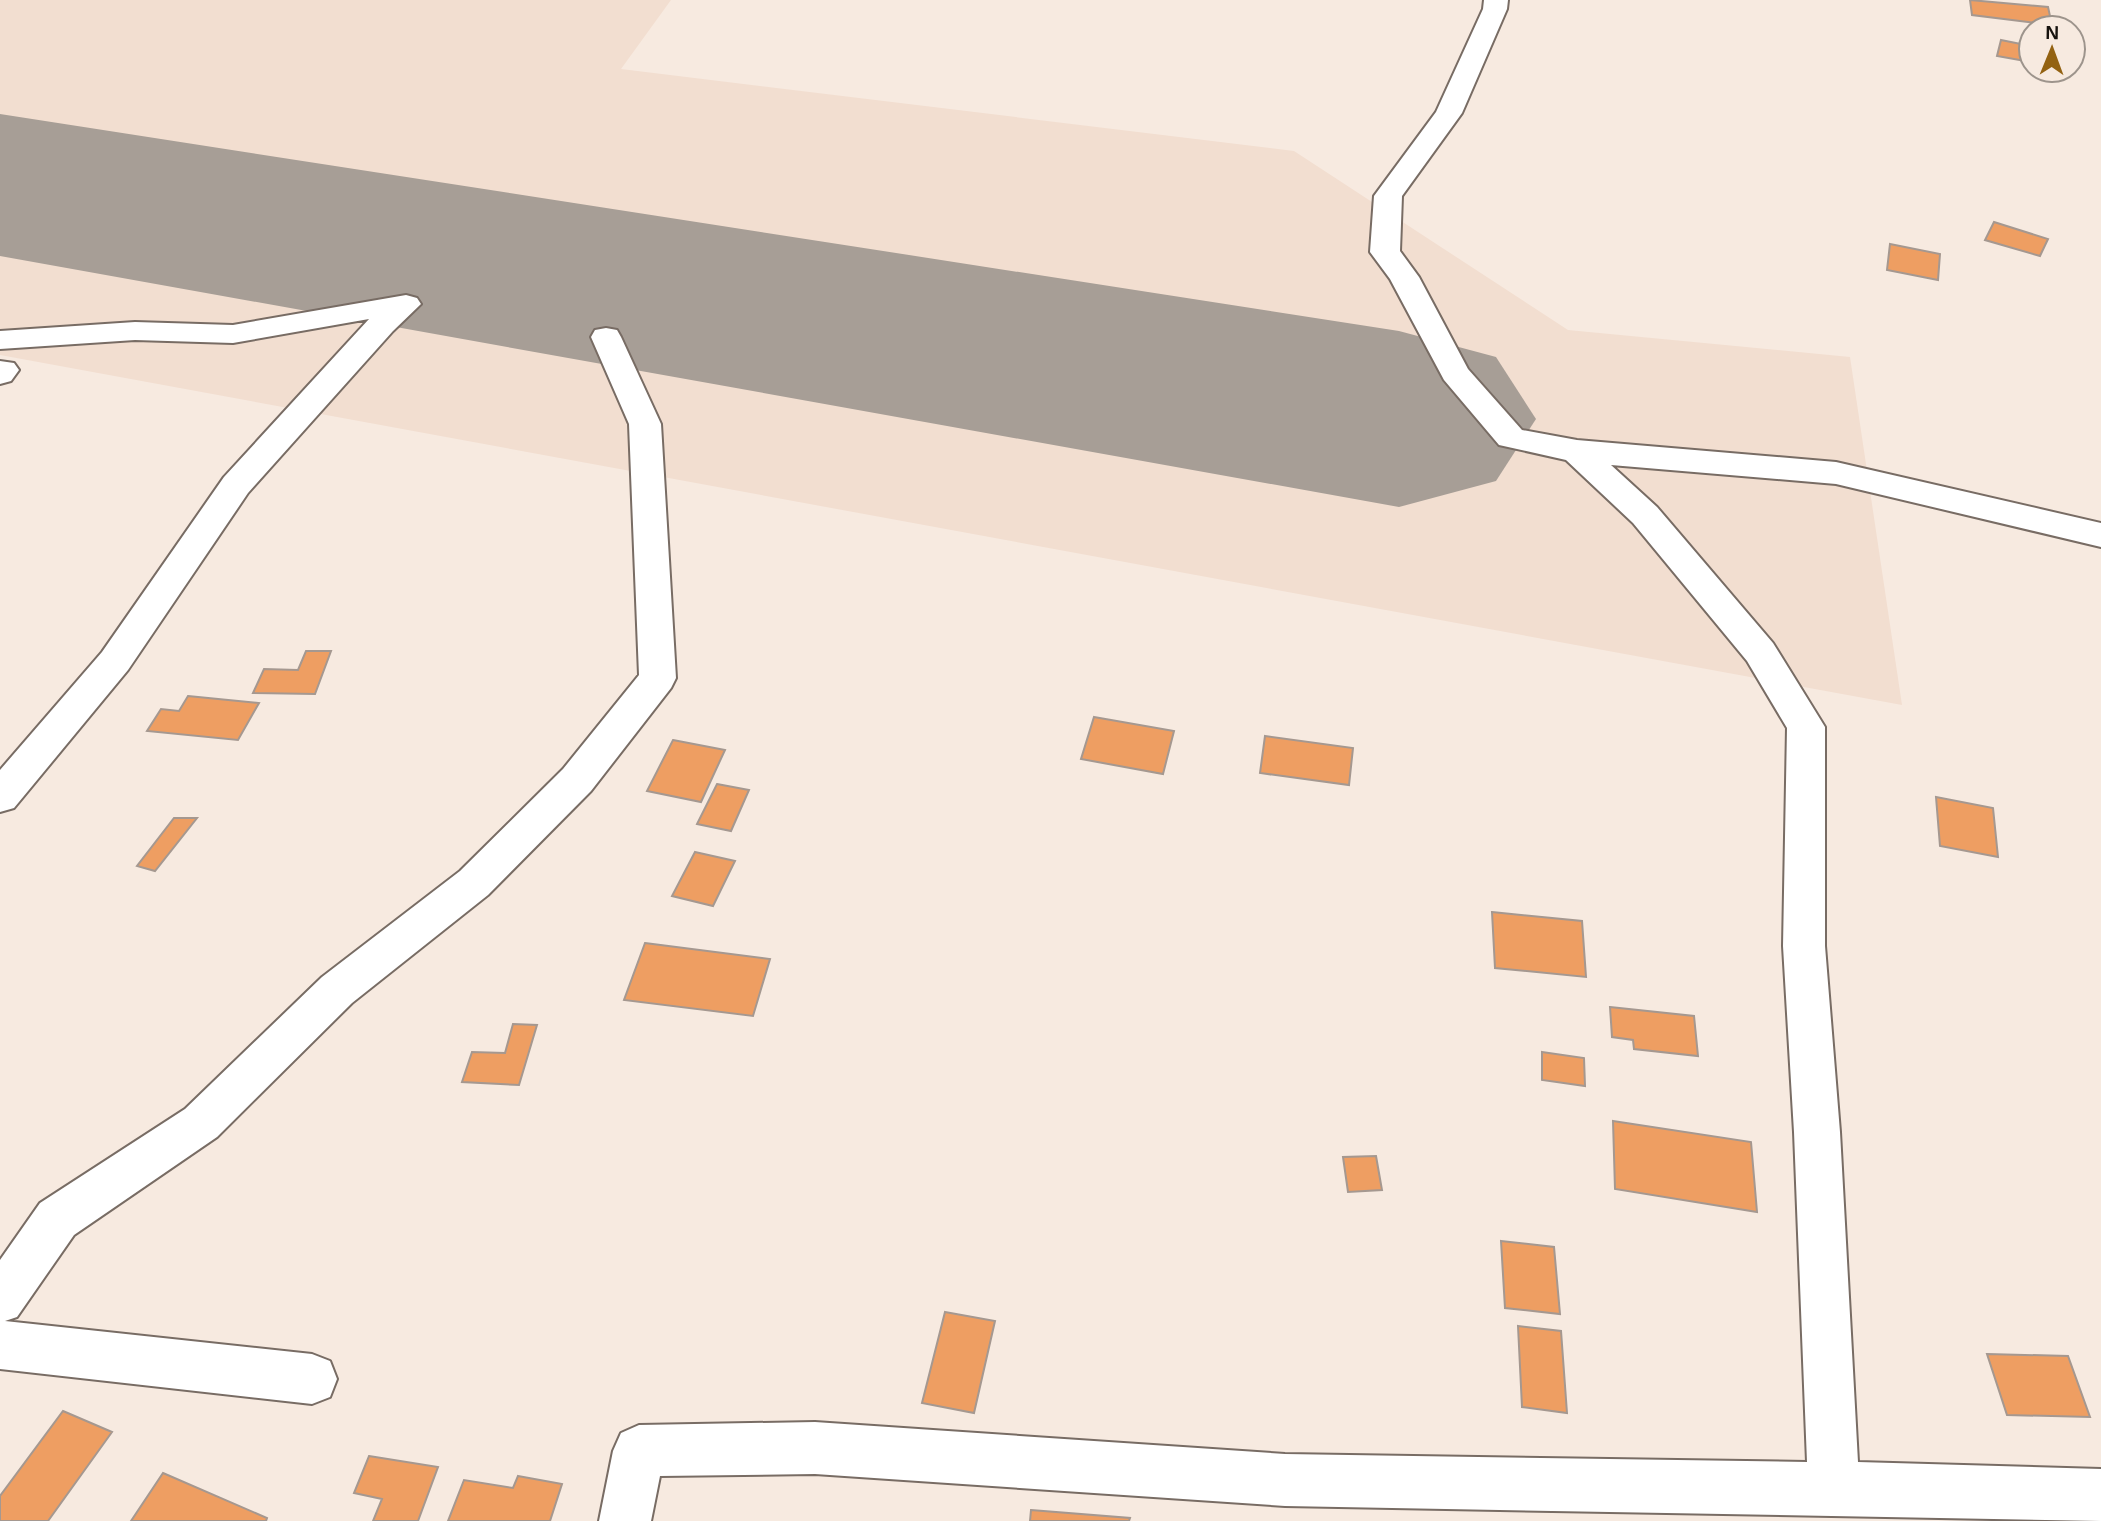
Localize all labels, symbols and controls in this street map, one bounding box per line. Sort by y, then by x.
north arrow [2017,14,2087,84]
text: N [2045,22,2059,43]

